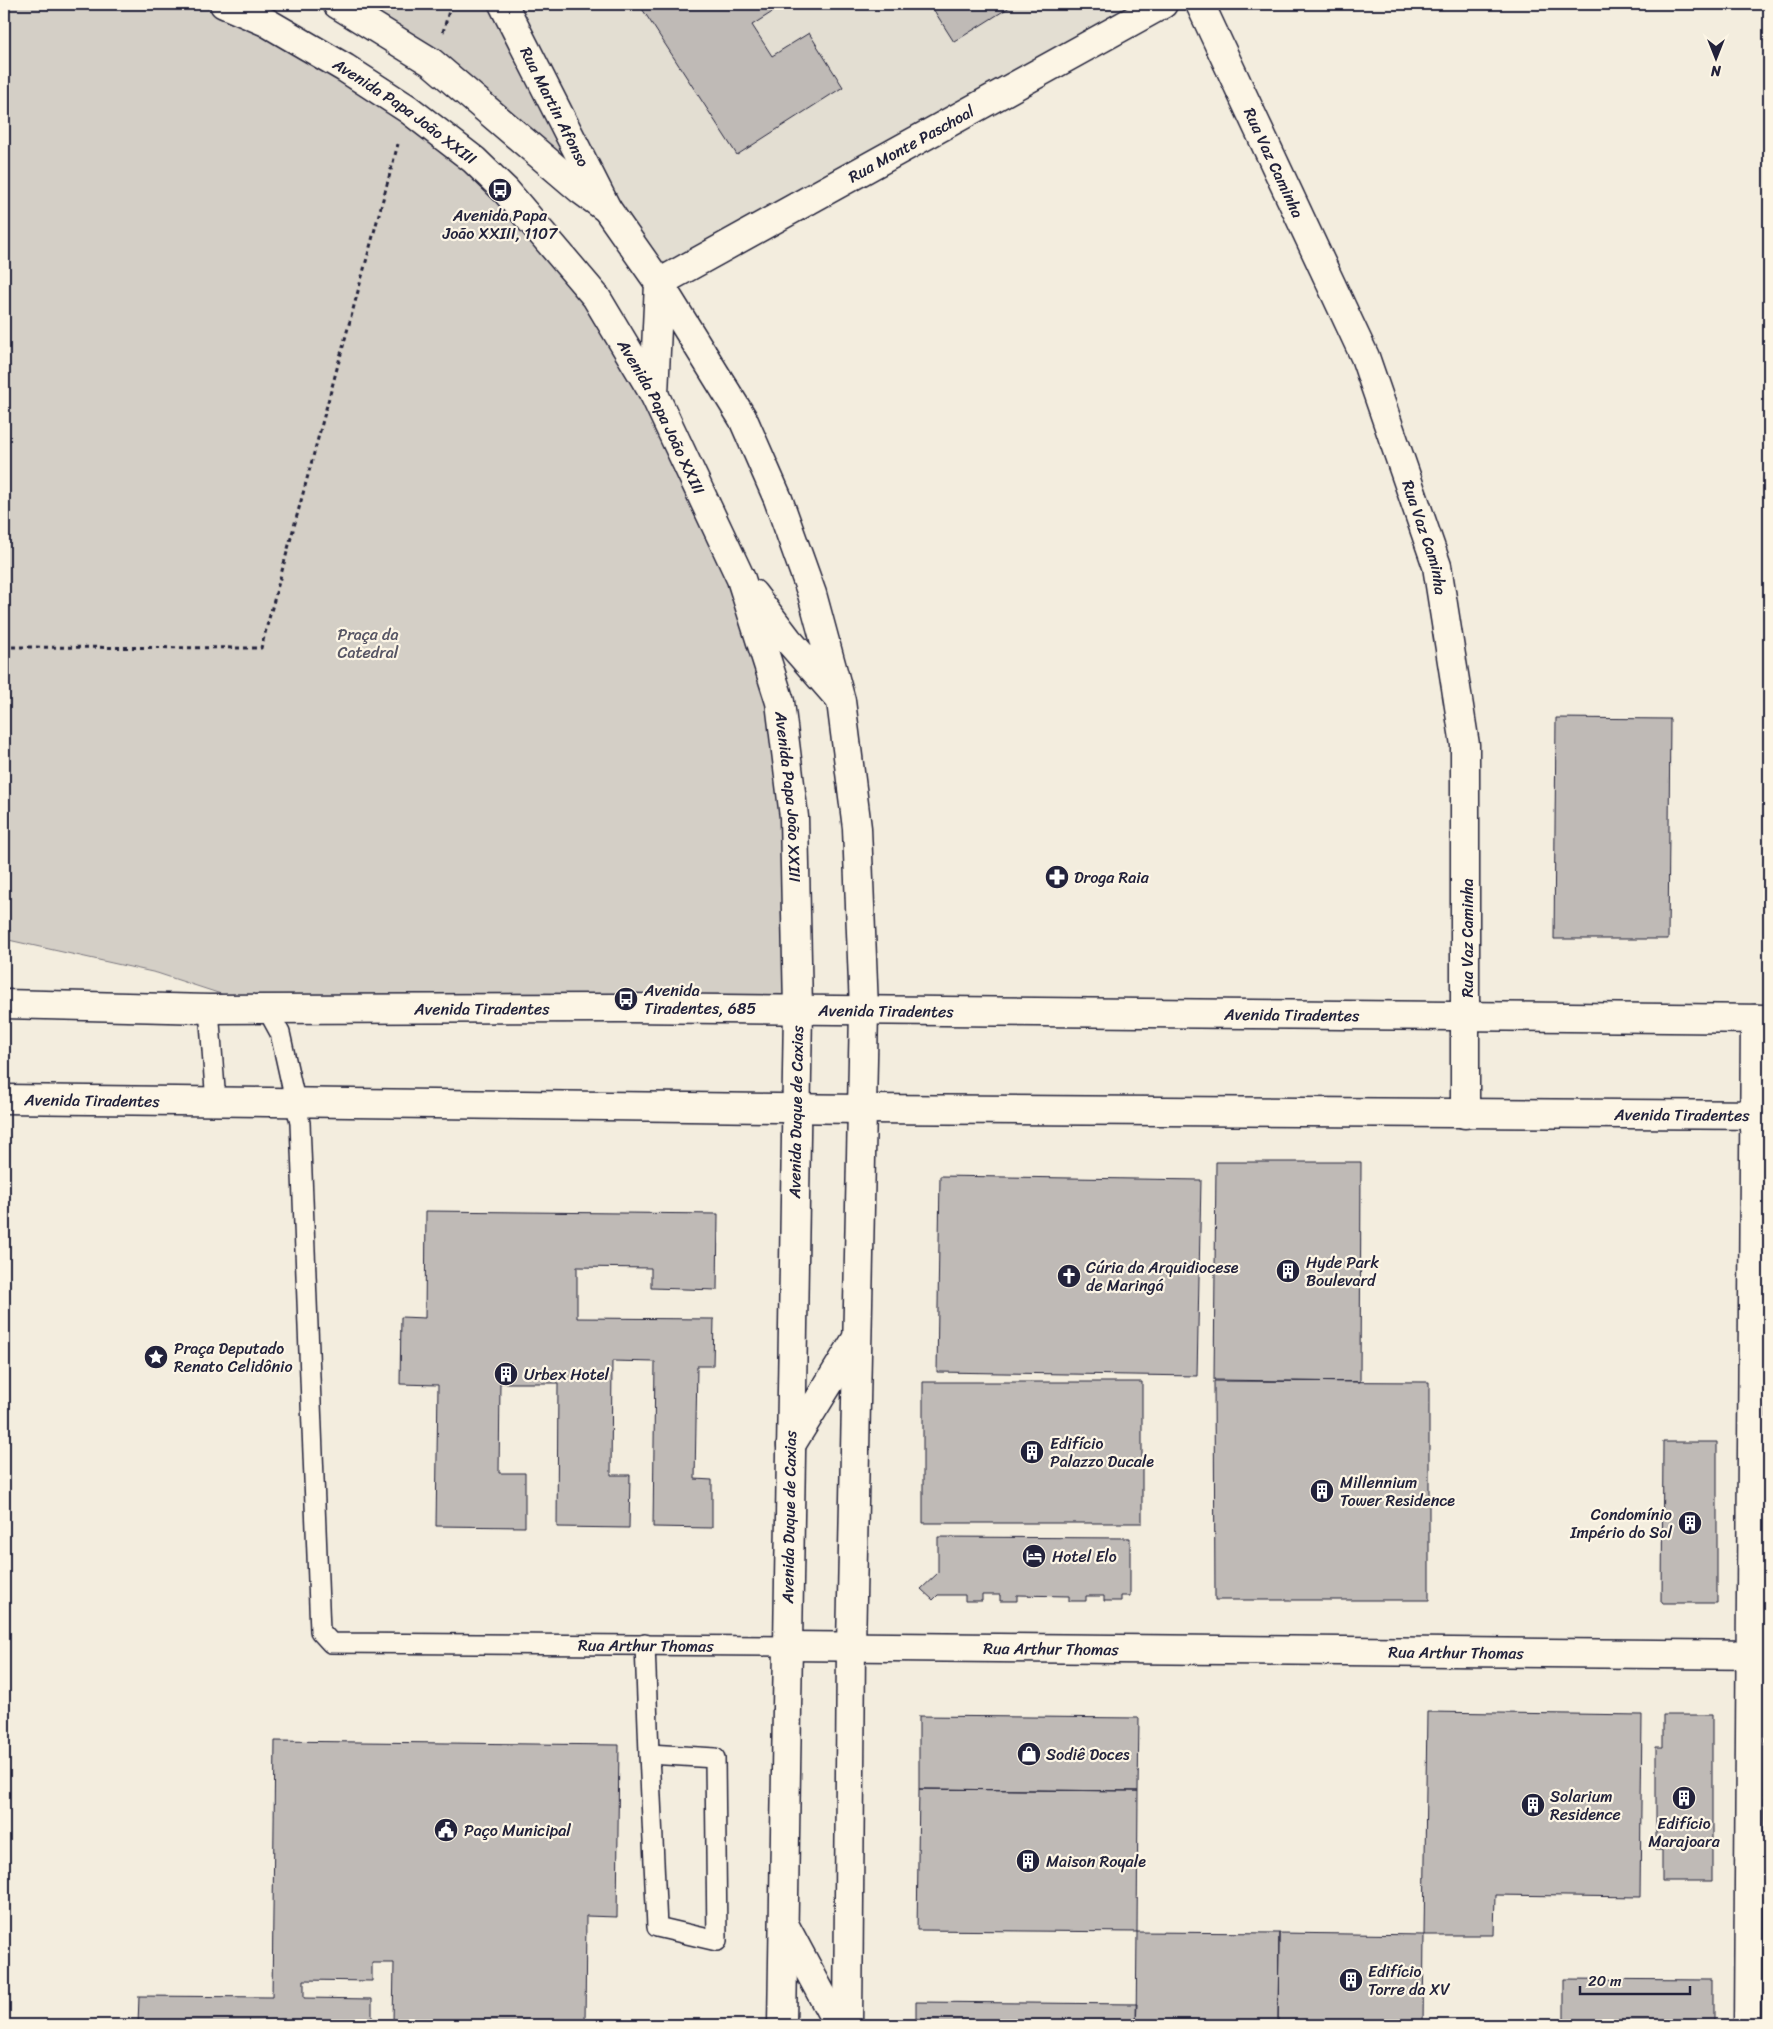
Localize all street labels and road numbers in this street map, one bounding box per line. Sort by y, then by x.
street label: Rua Martin Afonso [512,41,598,172]
street label: Avenida Papa João XXIII [327,49,484,172]
street label: Rua Monte Paschoal [842,97,980,190]
street label: Rua Vaz Caminha [1236,102,1313,223]
street label: Avenida Papa João XXIII [609,332,714,499]
street label: Rua Vaz Caminha [1394,476,1456,597]
street label: Avenida Papa João XXIII [767,709,810,882]
street label: Rua Vaz Caminha [1453,878,1482,998]
street label: Avenida Tiradentes [413,994,550,1023]
street label: Avenida Tiradentes [817,995,954,1026]
street label: Avenida Tiradentes [1223,999,1360,1030]
street label: Avenida Duque de Caxias [780,1025,812,1200]
street label: Avenida Tiradentes [23,1085,160,1115]
street label: Avenida Tiradentes [1613,1099,1750,1129]
street label: Avenida Duque de Caxias [773,1430,805,1605]
street label: Rua Arthur Thomas [578,1630,714,1660]
street label: Rua Arthur Thomas [983,1633,1119,1664]
street label: Rua Arthur Thomas [1388,1637,1524,1667]

